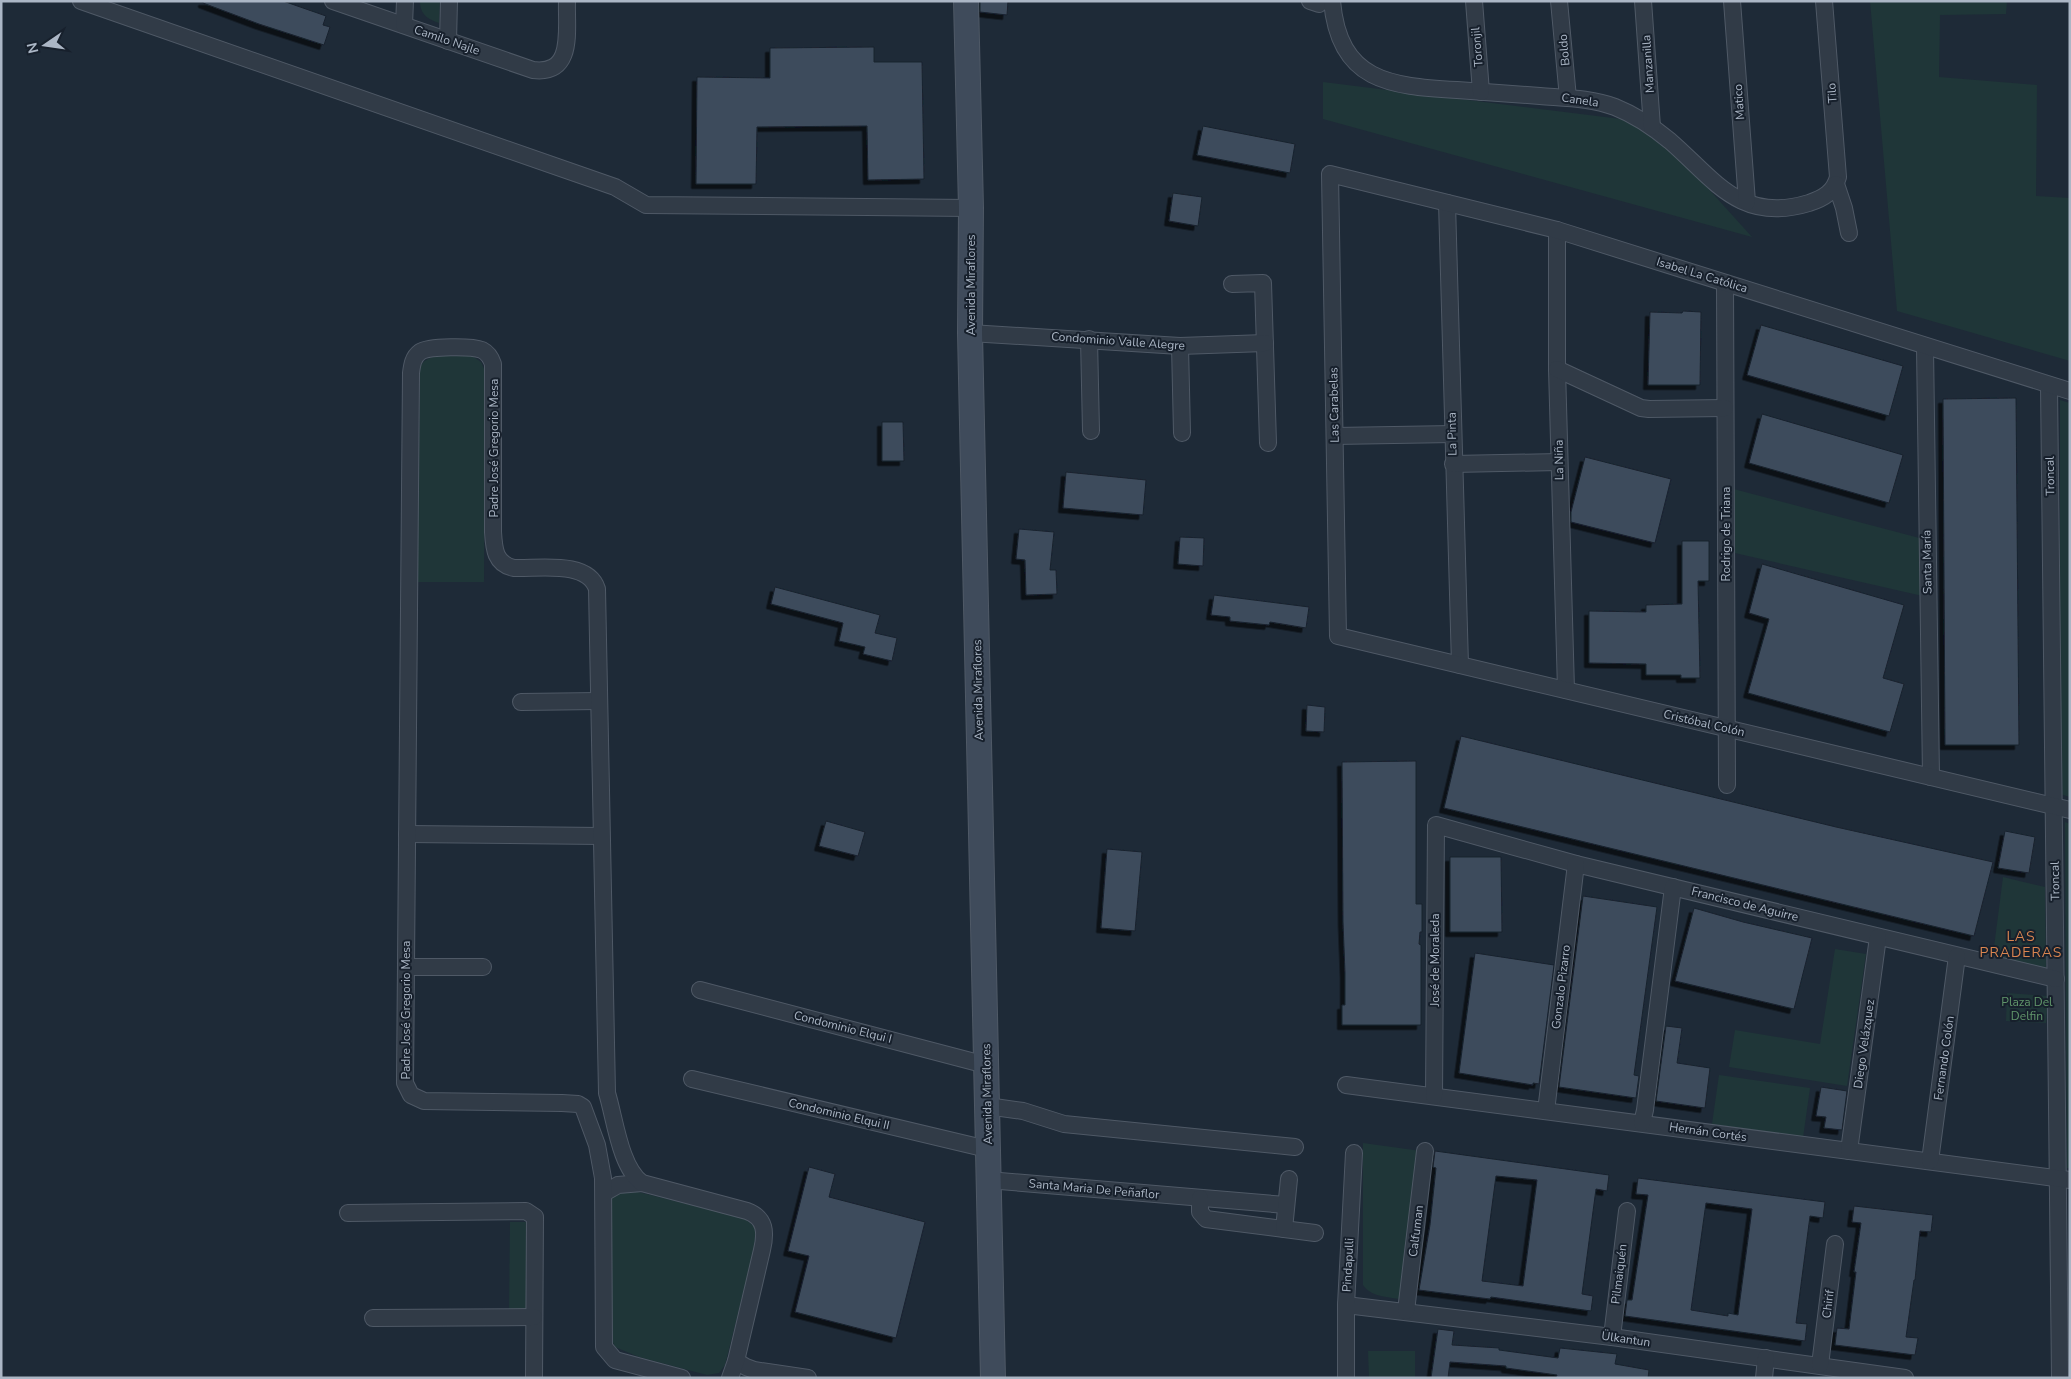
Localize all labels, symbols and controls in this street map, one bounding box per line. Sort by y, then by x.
north arrow [20,20,70,70]
street label: Camilo Najle [412,21,482,59]
street label: Toronjil [1467,26,1487,68]
street label: Boldo [1555,33,1573,67]
street label: Manzanilla [1638,34,1658,94]
text: N [22,41,43,55]
street label: Tilo [1823,82,1841,104]
street label: Matico [1730,83,1748,120]
street label: Canela [1560,89,1600,111]
street label: Avenida Miraflores [963,234,979,336]
street label: Isabel La Católica [1655,254,1749,296]
street label: Condominio Valle Alegre [1051,328,1185,354]
street label: Las Carabelas [1325,367,1343,443]
street label: Padre José Gregorio Mesa [486,379,502,517]
street label: La Pinta [1444,412,1460,456]
street label: La Niña [1551,439,1567,481]
street label: Troncal [2042,456,2058,496]
street label: Rodrigo de Triana [1718,487,1734,581]
street label: Santa María [1918,530,1936,594]
street label: Avenida Miraflores [969,639,987,741]
street label: Cristóbal Colón [1662,706,1746,740]
street label: Troncal [2047,861,2063,901]
street label: Francisco de Aguirre [1690,883,1800,925]
street label: José de Moraleda [1427,913,1443,1008]
district label: LAS PRADERAS [1980,927,2062,962]
street label: Padre José Gregorio Mesa [398,941,414,1079]
street label: Gonzalo Pizarro [1548,944,1574,1030]
park label: Plaza Del Delfin [2001,994,2053,1024]
street label: Diego Velázquez [1850,998,1878,1090]
street label: Condominio Elqui I [792,1007,894,1047]
street label: Fernando Colón [1930,1015,1958,1101]
street label: Avenida Miraflores [978,1043,996,1145]
street label: Condominio Elqui II [787,1095,891,1133]
street label: Hernán Cortés [1668,1119,1748,1145]
street label: Santa Maria De Peñaflor [1028,1175,1161,1203]
street label: Calfuman [1405,1204,1427,1258]
street label: Pindapulli [1339,1238,1357,1292]
street label: Pilmaiquén [1607,1243,1631,1305]
street label: Chirif [1818,1288,1838,1319]
street label: Ülkantun [1601,1328,1651,1350]

